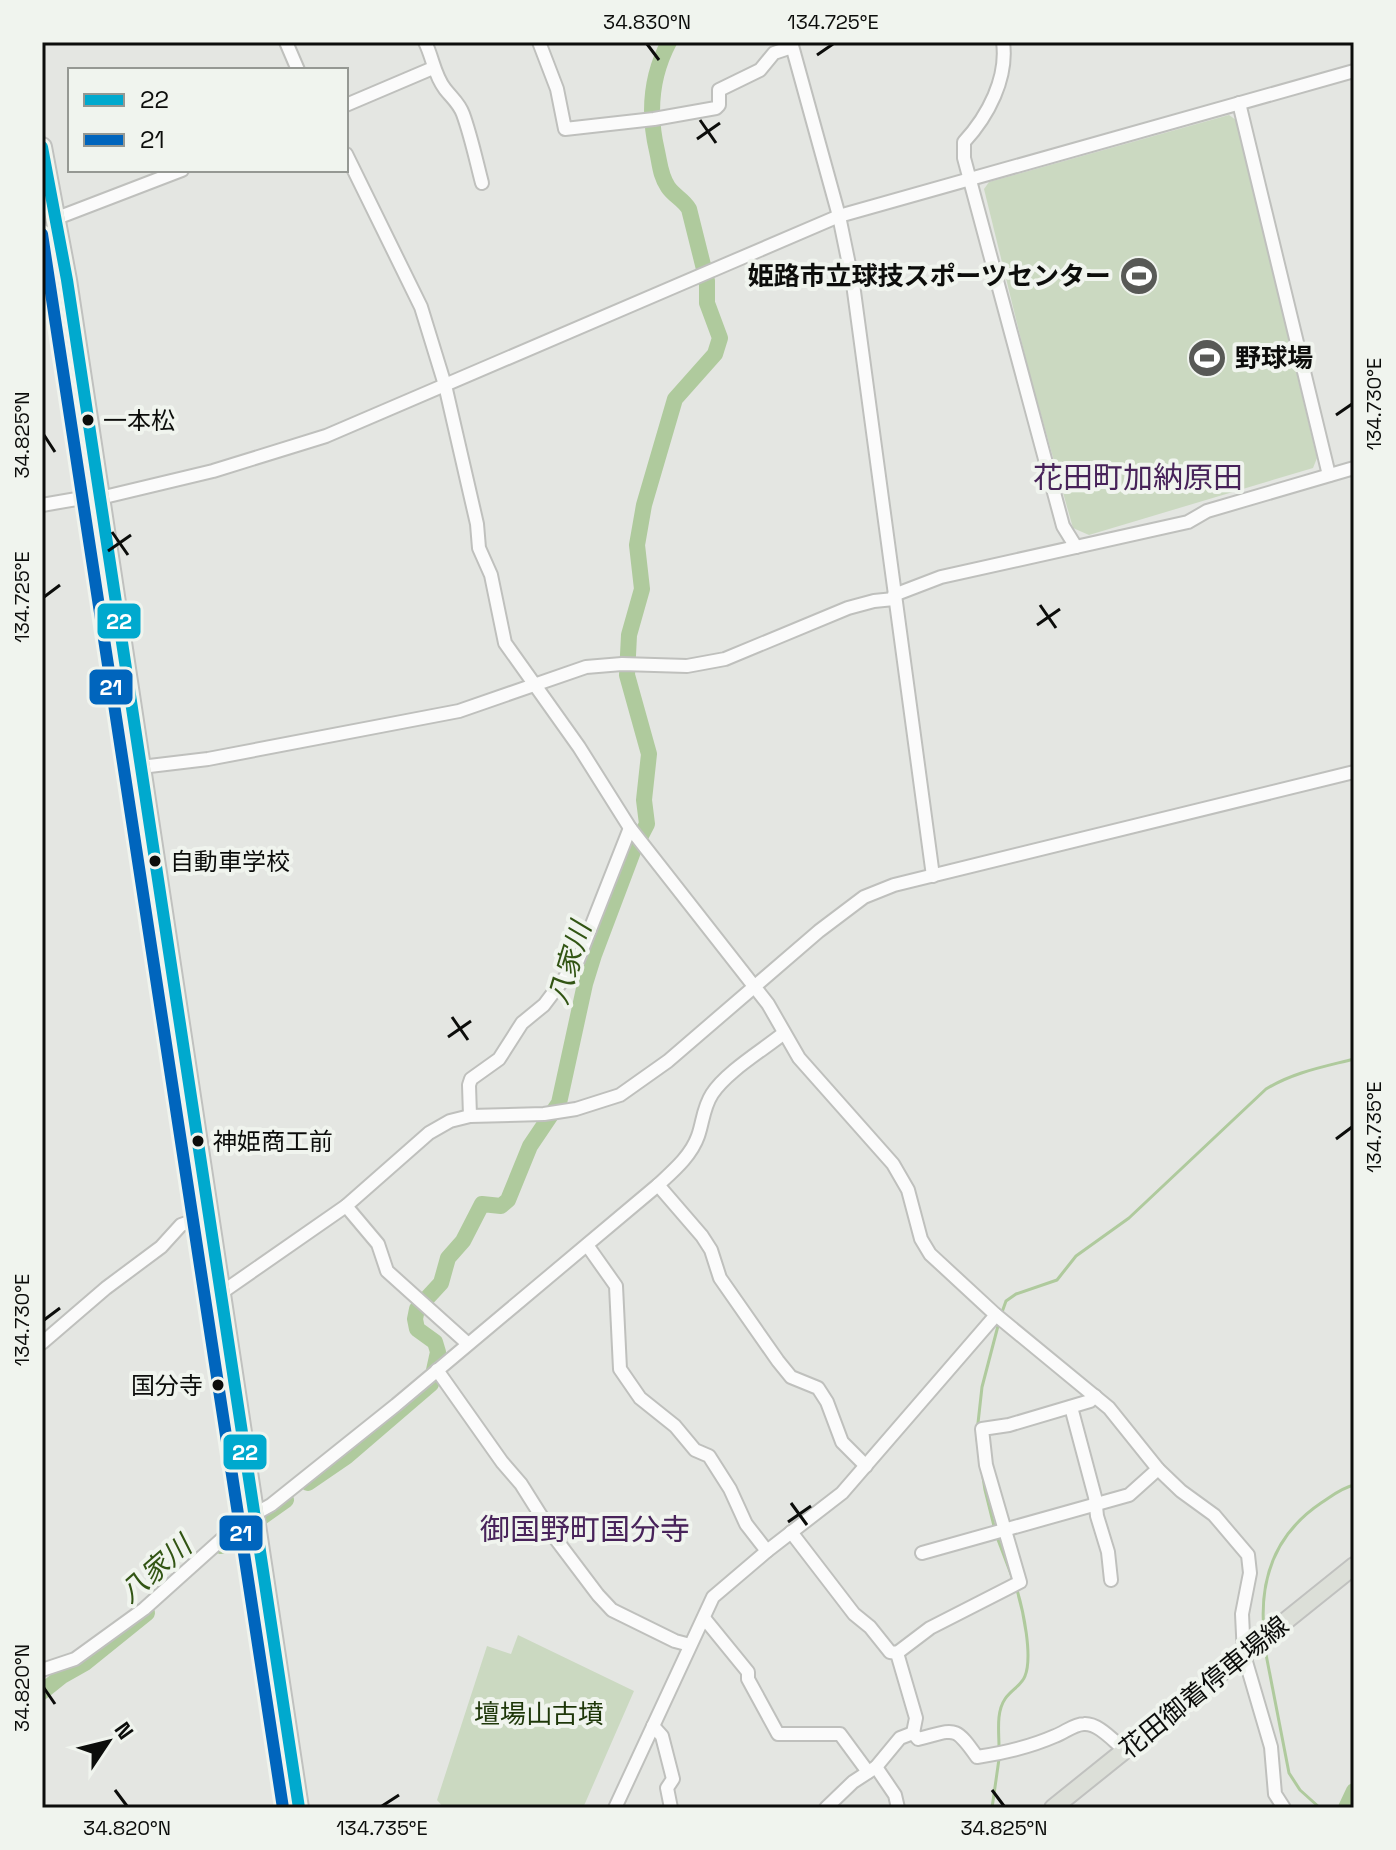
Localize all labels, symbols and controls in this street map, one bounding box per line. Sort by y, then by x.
text: 34.830°N [603,9,691,35]
text: 134.725°E [787,9,879,35]
legend [68,68,348,172]
text: 22 [140,84,169,115]
text: 21 [140,124,165,155]
sports icon: 姫路市立球技スポーツセンター [1118,255,1160,297]
place label: 姫路市立球技スポーツセンター [748,259,1111,293]
sports icon: 野球場 [1186,337,1228,379]
place label: 野球場 [1235,341,1313,375]
text: 134.730°E [1361,358,1387,450]
text: 34.825°N [9,391,35,479]
place label: 一本松 [103,405,175,436]
marker: 一本松 [80,412,96,428]
district label: 花田町加納原田 [1033,458,1243,497]
text: 134.725°E [9,551,35,643]
line badge: 22 [96,602,142,640]
text: 22 [106,607,132,635]
line badge: 21 [88,668,134,706]
text: 21 [99,673,123,701]
place label: 自動車学校 [170,846,290,877]
marker: 自動車学校 [147,853,163,869]
water label: 八家川 [540,915,599,1008]
text: 134.735°E [1361,1081,1387,1173]
place label: 神姫商工前 [213,1126,333,1157]
marker: 神姫商工前 [190,1133,206,1149]
text: 134.730°E [9,1274,35,1366]
place label: 国分寺 [131,1370,203,1401]
marker: 国分寺 [210,1377,226,1393]
line badge: 22 [222,1433,268,1471]
text: 22 [232,1438,258,1466]
district label: 御国野町国分寺 [480,1510,690,1549]
line badge: 21 [218,1514,264,1552]
text: 21 [229,1519,253,1547]
water label: 八家川 [111,1526,201,1610]
street label: 花田御着停車場線 [1112,1608,1296,1766]
text: 34.820°N [9,1644,35,1732]
park label: 壇場山古墳 [474,1697,604,1731]
north arrow [68,1702,148,1782]
text: N [109,1716,140,1745]
text: 34.820°N [83,1815,171,1841]
text: 134.735°E [336,1815,428,1841]
text: 34.825°N [960,1815,1048,1841]

